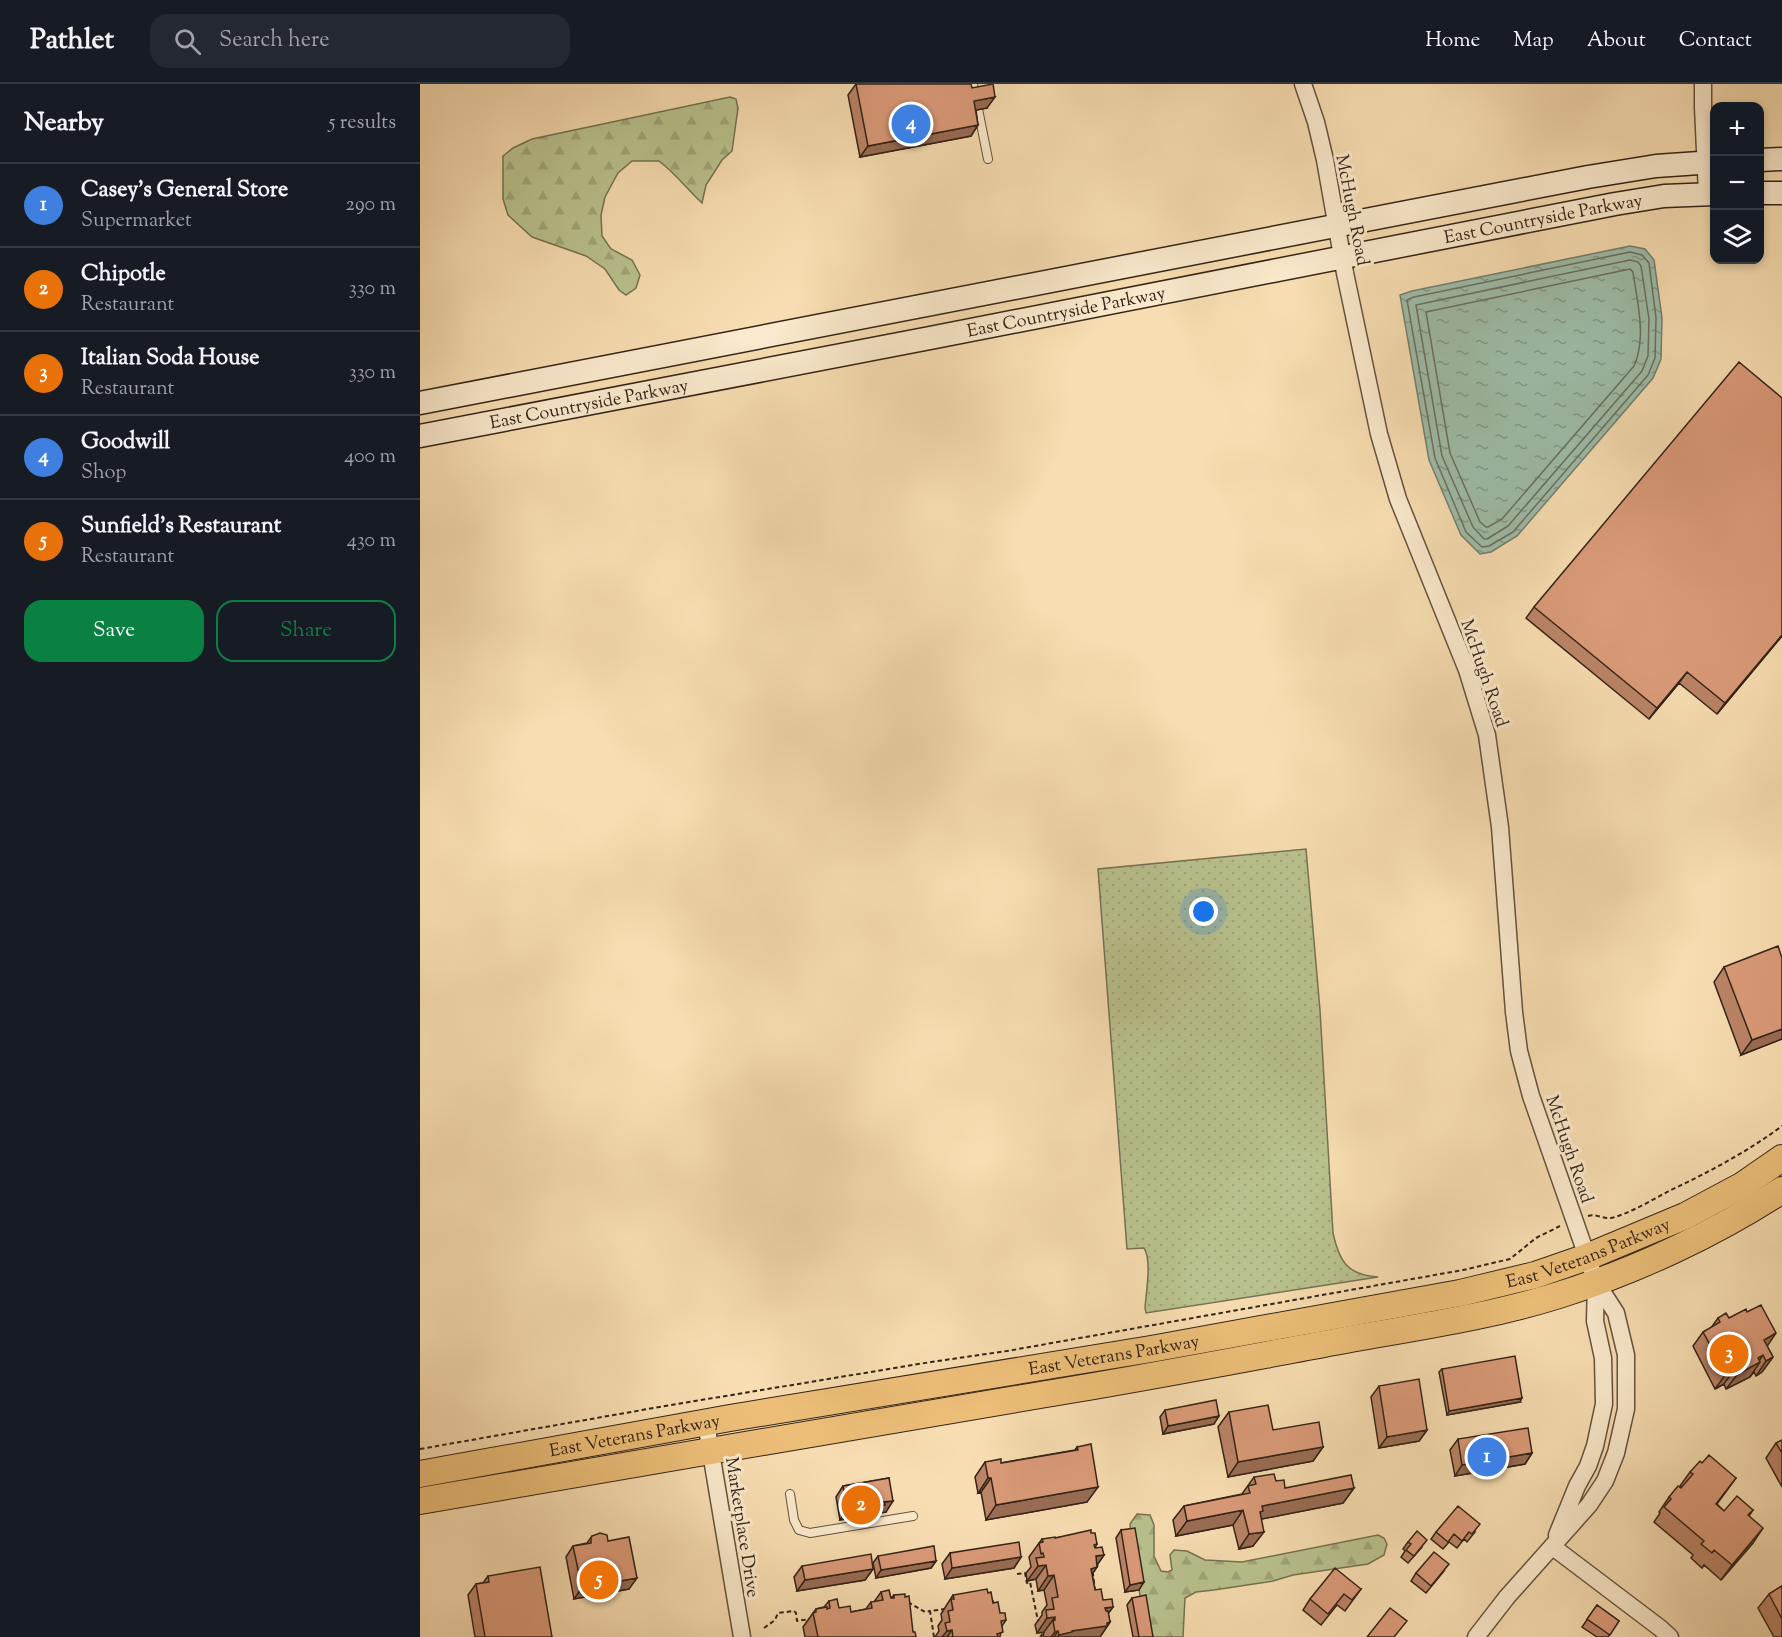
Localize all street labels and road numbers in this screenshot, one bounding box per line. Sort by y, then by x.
street label: McHugh Road [1328,153,1375,268]
street label: East Countryside Parkway [1442,189,1645,252]
street label: East Countryside Parkway [965,281,1168,345]
street label: East Countryside Parkway [488,374,691,437]
street label: McHugh Road [1452,616,1514,731]
street label: McHugh Road [1537,1092,1599,1207]
street label: East Veterans Parkway [1504,1213,1675,1296]
street label: East Veterans Parkway [1027,1329,1202,1384]
street label: East Veterans Parkway [547,1409,722,1465]
street label: Marketplace Drive [717,1455,765,1599]

